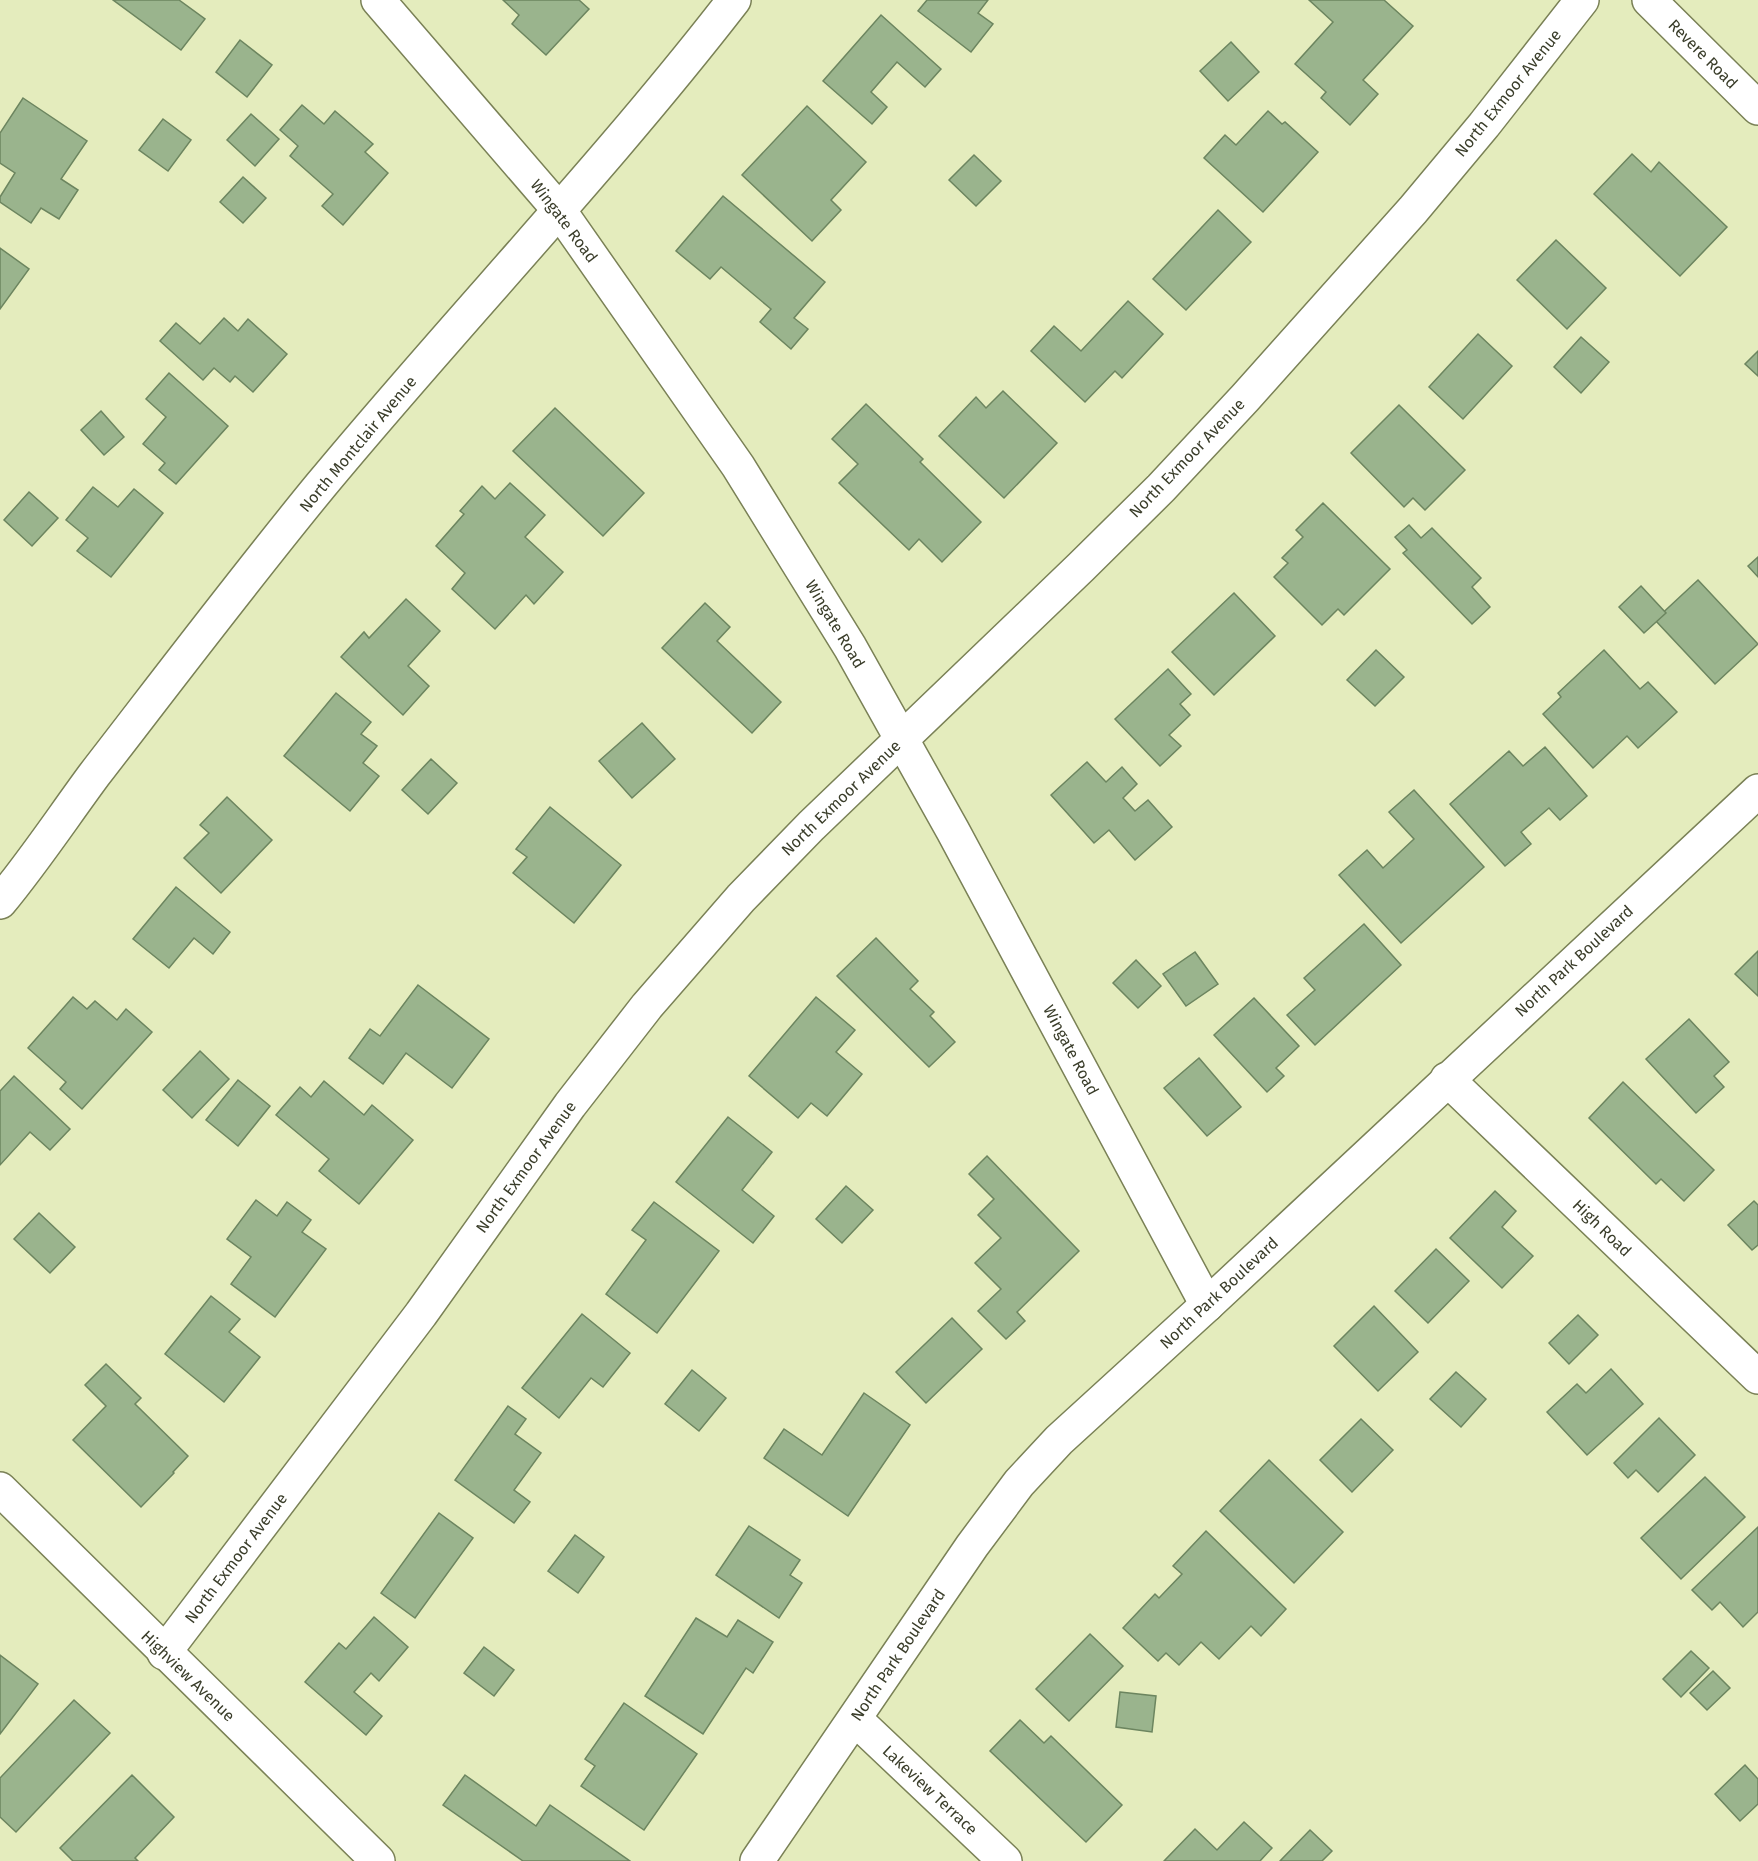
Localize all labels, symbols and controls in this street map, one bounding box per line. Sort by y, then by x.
street label: Revere Road [1664,15,1742,93]
street label: North Exmoor Avenue [1451,26,1565,160]
street label: Wingate Road [527,176,601,266]
street label: North Montclair Avenue [296,372,420,516]
street label: North Exmoor Avenue [1125,395,1249,521]
street label: Wingate Road [801,577,869,671]
street label: North Exmoor Avenue [778,736,904,860]
street label: North Park Boulevard [1511,901,1637,1021]
street label: Wingate Road [1039,1002,1103,1098]
street label: North Exmoor Avenue [472,1097,580,1237]
street label: High Road [1569,1195,1635,1261]
street label: North Park Boulevard [1156,1233,1282,1353]
street label: North Exmoor Avenue [181,1489,291,1627]
street label: North Park Boulevard [847,1586,949,1724]
street label: Highview Avenue [137,1626,239,1726]
street label: Lakeview Terrace [879,1741,981,1839]

